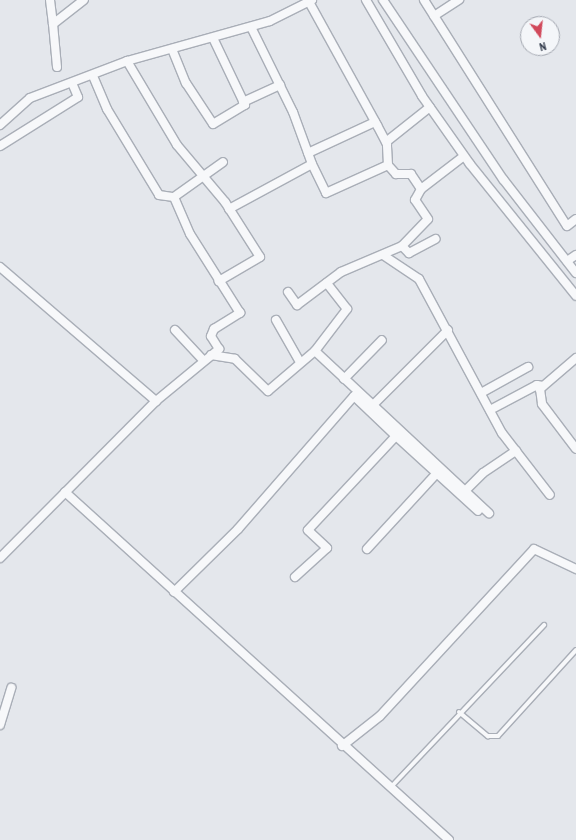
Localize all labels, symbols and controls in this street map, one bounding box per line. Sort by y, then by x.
north arrow [520,16,560,56]
text: N [538,39,548,54]

